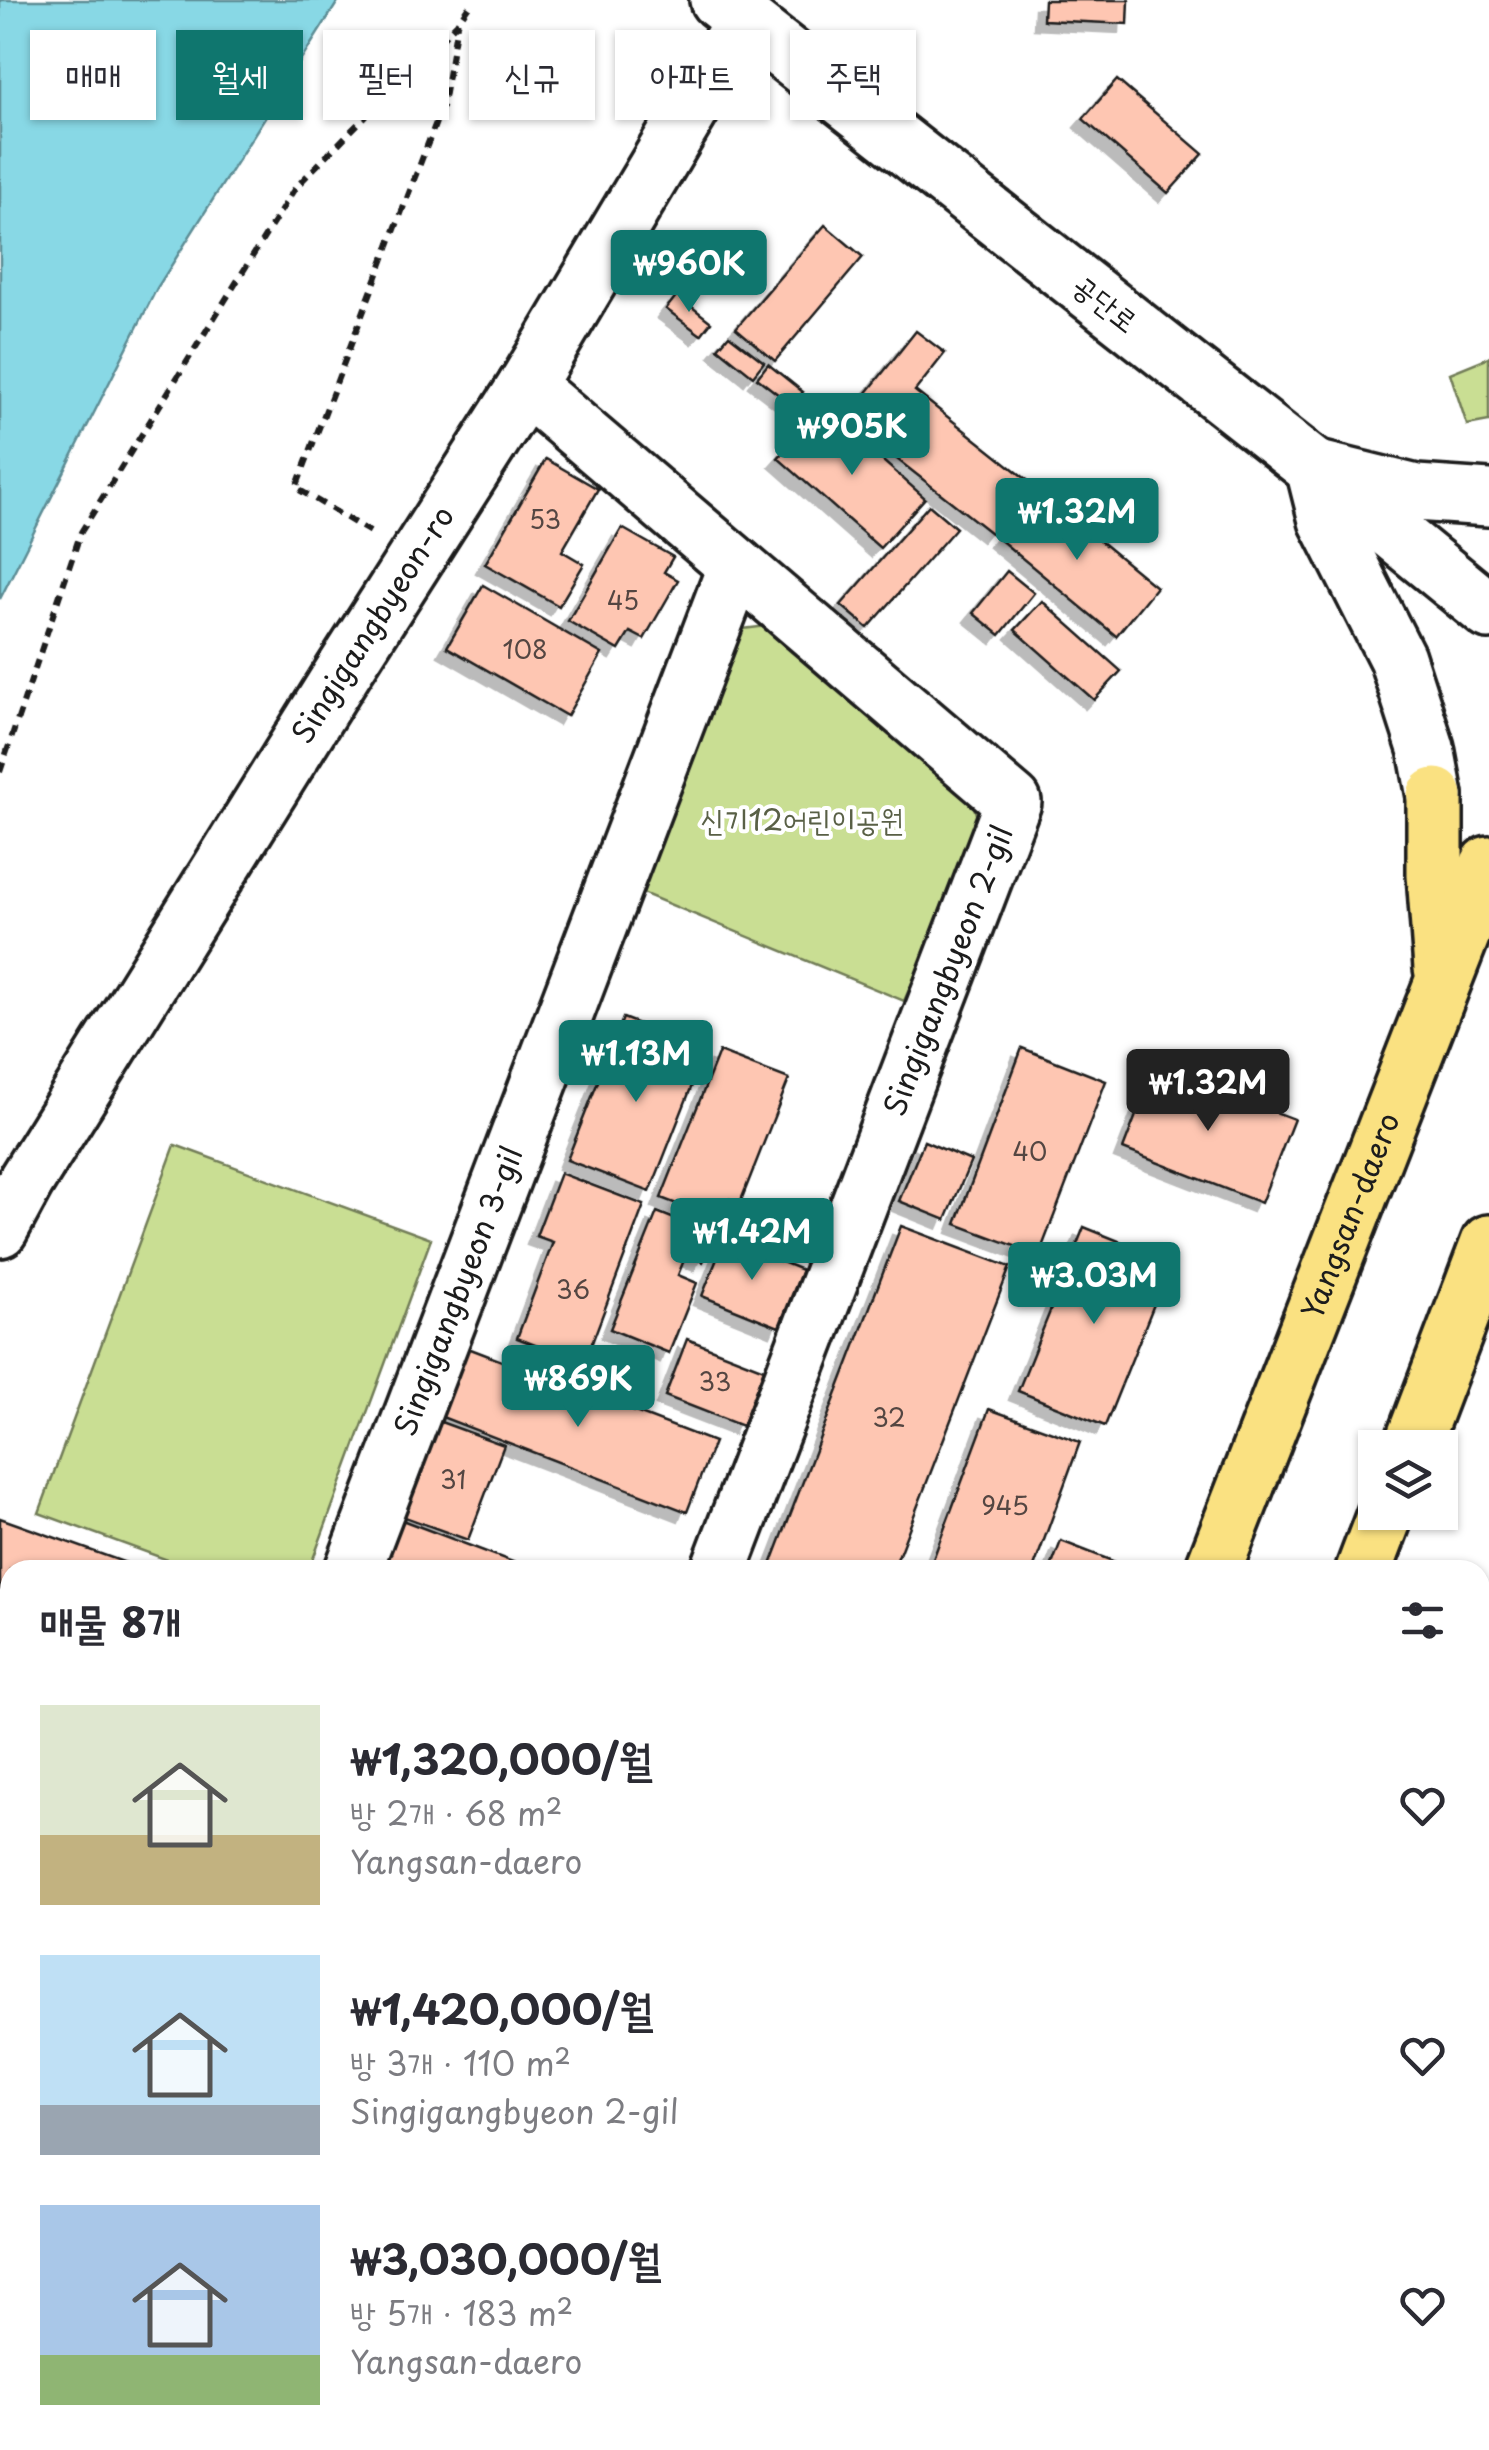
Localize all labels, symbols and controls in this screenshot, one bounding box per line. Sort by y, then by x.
chip: 매매 [30,30,156,120]
chip: 월세 [176,30,303,120]
chip: 필터 [323,30,449,120]
chip: 신규 [469,30,595,120]
chip: 아파트 [615,30,770,120]
chip: 주택 [790,30,916,120]
pin: ₩960K [619,230,759,315]
text: ₩960K [633,238,745,286]
street label: 공단로 [1064,262,1149,342]
pin: ₩905K [782,393,922,478]
text: ₩905K [797,401,907,449]
pin: ₩1.32M [996,478,1158,563]
text: ₩1.32M [1018,486,1136,534]
street label: Singigangbyeon-ro [279,496,464,752]
house number: 53 [529,500,561,538]
house number: 45 [607,581,639,619]
house number: 108 [502,630,548,668]
park label: 신기12어린이공원 [700,796,904,841]
street label: Singigangbyeon 2-gil [870,818,1023,1122]
pin: ₩1.13M [555,1020,717,1105]
text: ₩1.13M [581,1028,691,1076]
pin: ₩1.32M [1127,1049,1289,1134]
text: ₩1.32M [1149,1057,1267,1105]
street label: Yangsan-daero [1288,1106,1410,1325]
house number: 40 [1013,1132,1047,1170]
street label: Singigangbyeon 3-gil [381,1139,533,1442]
pin: ₩1.42M [671,1198,833,1283]
text: ₩1.42M [693,1206,811,1254]
pin: ₩3.03M [1013,1242,1175,1327]
text: ₩3.03M [1030,1250,1158,1298]
house number: 36 [556,1270,590,1308]
pin: ₩869K [508,1345,648,1430]
text: ₩869K [524,1353,632,1401]
house number: 33 [699,1362,731,1400]
house number: 32 [872,1398,906,1436]
map controls [1358,1430,1458,1530]
button: layers [1358,1430,1458,1530]
house number: 31 [440,1460,466,1498]
house number: 945 [981,1486,1029,1524]
text: 매물 8개 [40,1589,181,1652]
icon: filters [1395,1593,1450,1648]
text: ₩1,320,000/월 [350,1726,652,1789]
icon: home [120,1745,240,1865]
icon: heart [1395,1778,1450,1833]
text: 방 2개 · 68 m² [350,1789,563,1837]
text: Yangsan-daero [350,1837,582,1885]
text: ₩1,420,000/월 [350,1976,653,2039]
icon: home [120,1995,240,2115]
icon: heart [1395,2028,1450,2083]
text: 방 3개 · 110 m² [350,2039,571,2087]
text: Singigangbyeon 2-gil [350,2087,679,2135]
text: ₩3,030,000/월 [350,2226,661,2289]
icon: home [120,2245,240,2365]
icon: heart [1395,2278,1450,2333]
text: 방 5개 · 183 m² [350,2289,573,2337]
text: Yangsan-daero [350,2337,582,2385]

